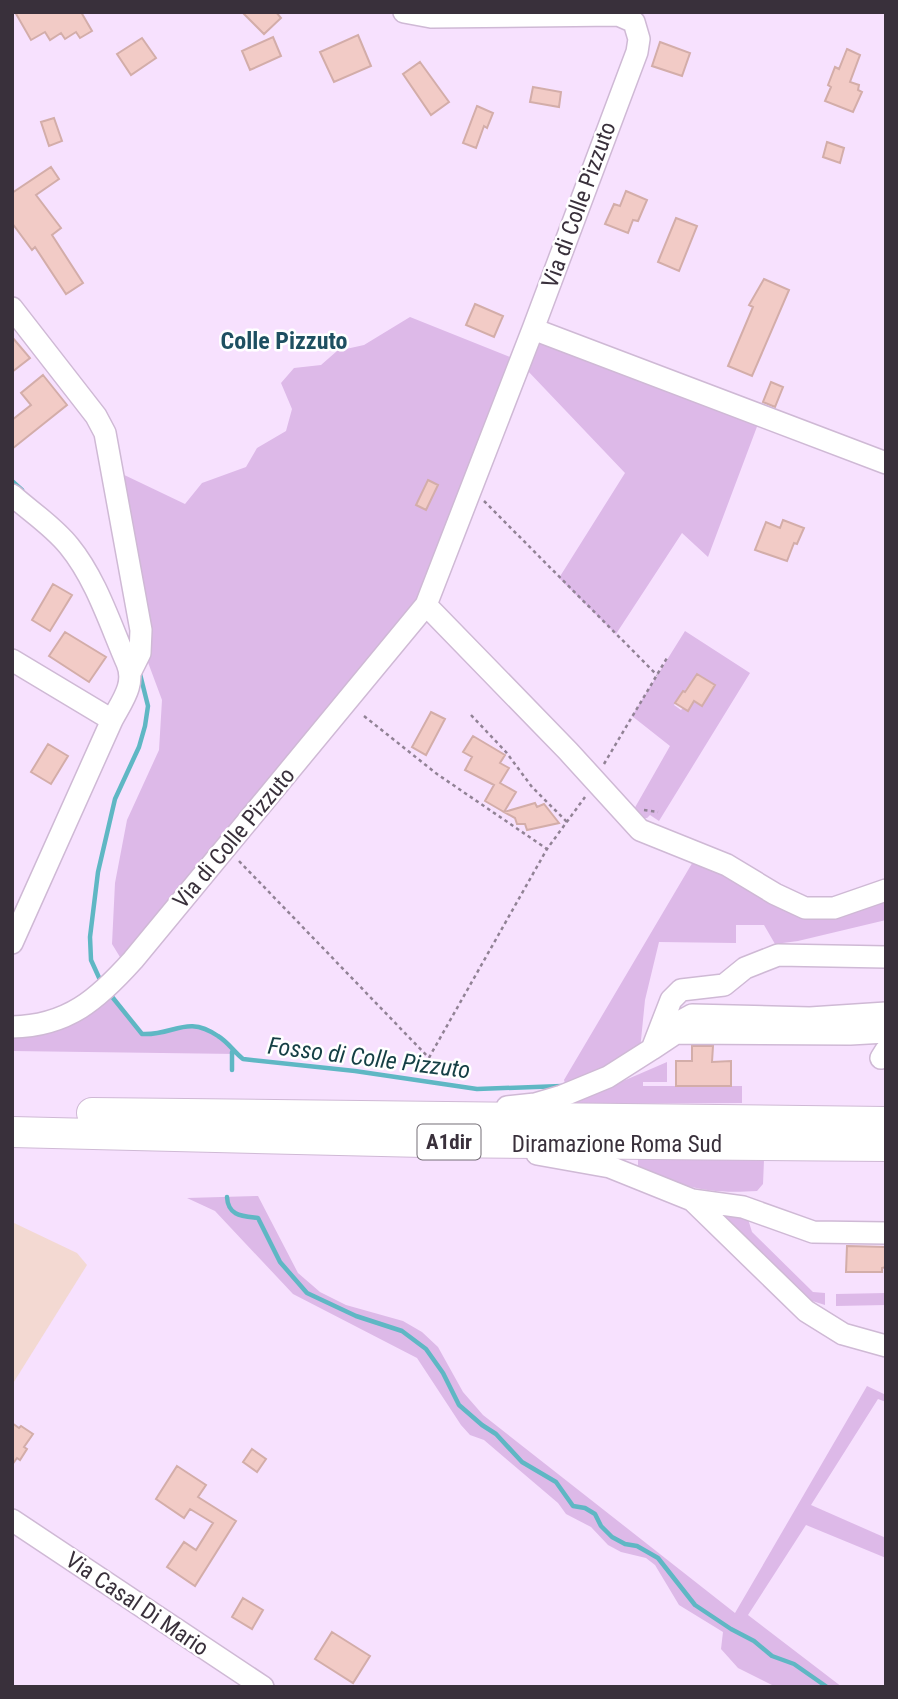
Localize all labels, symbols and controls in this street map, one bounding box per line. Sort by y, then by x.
street label: Via di Colle Pizzuto [536,118,622,292]
district label: Colle Pizzuto [221,327,347,355]
street label: Via di Colle Pizzuto [167,762,301,914]
water label: Fosso di Colle Pizzuto [266,1032,472,1084]
road number: A1dir [418,1124,480,1160]
street label: Diramazione Roma Sud [512,1131,722,1158]
street label: Via Casal Di Mario [60,1546,214,1662]

